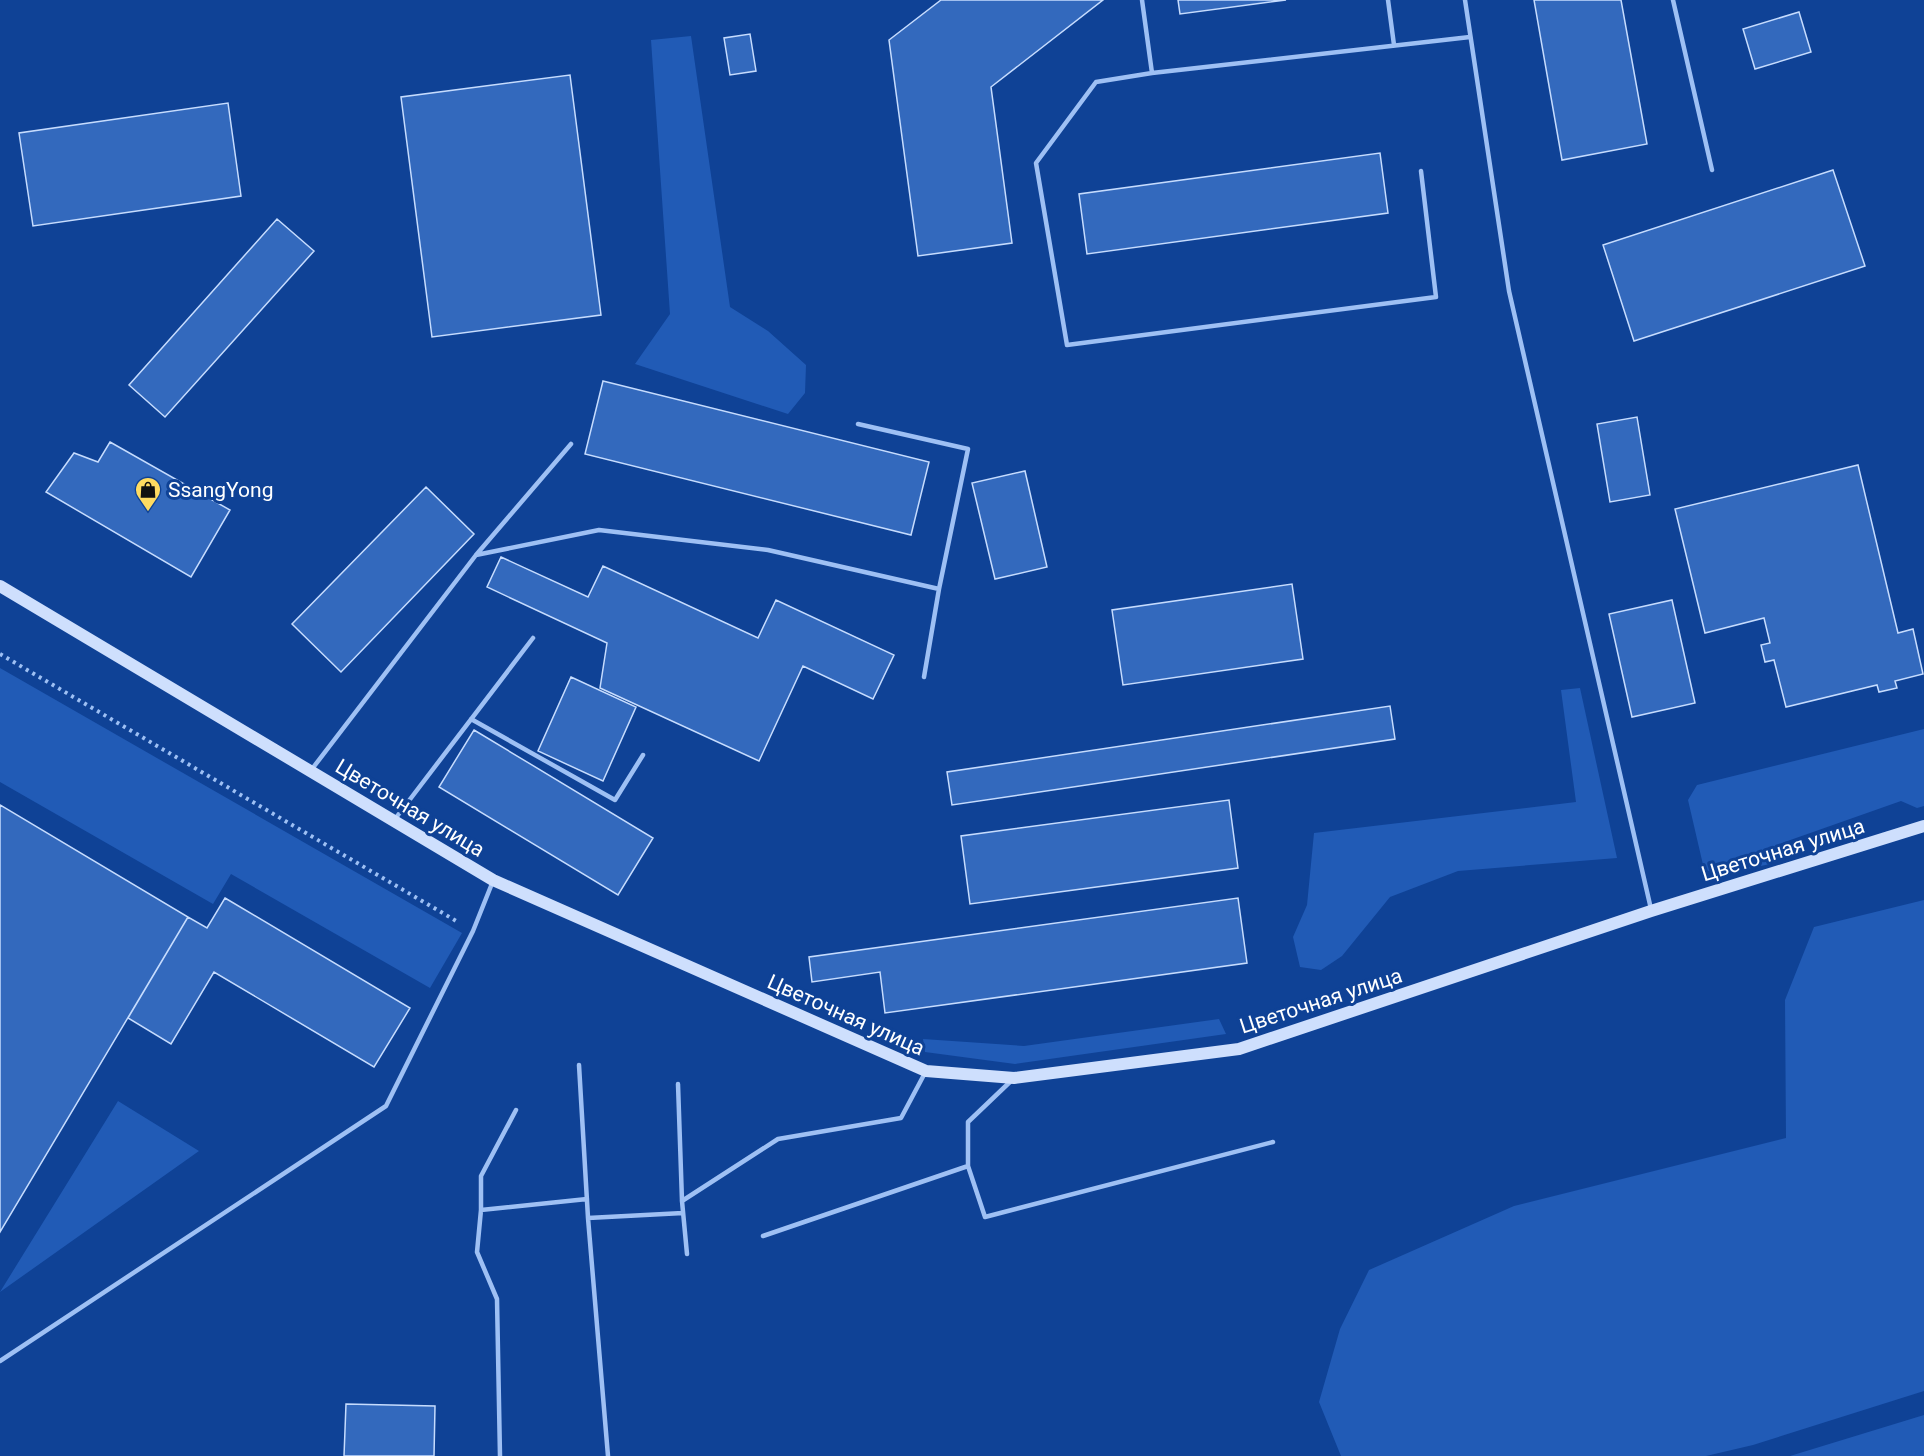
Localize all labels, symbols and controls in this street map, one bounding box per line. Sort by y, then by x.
shop icon: SsangYong [133,475,163,513]
place label: SsangYong [168,478,273,502]
street label: Цветочная улица [331,754,489,862]
street label: Цветочная улица [1699,814,1867,886]
street label: Цветочная улица [1237,963,1405,1039]
street label: Цветочная улица [764,970,928,1060]

